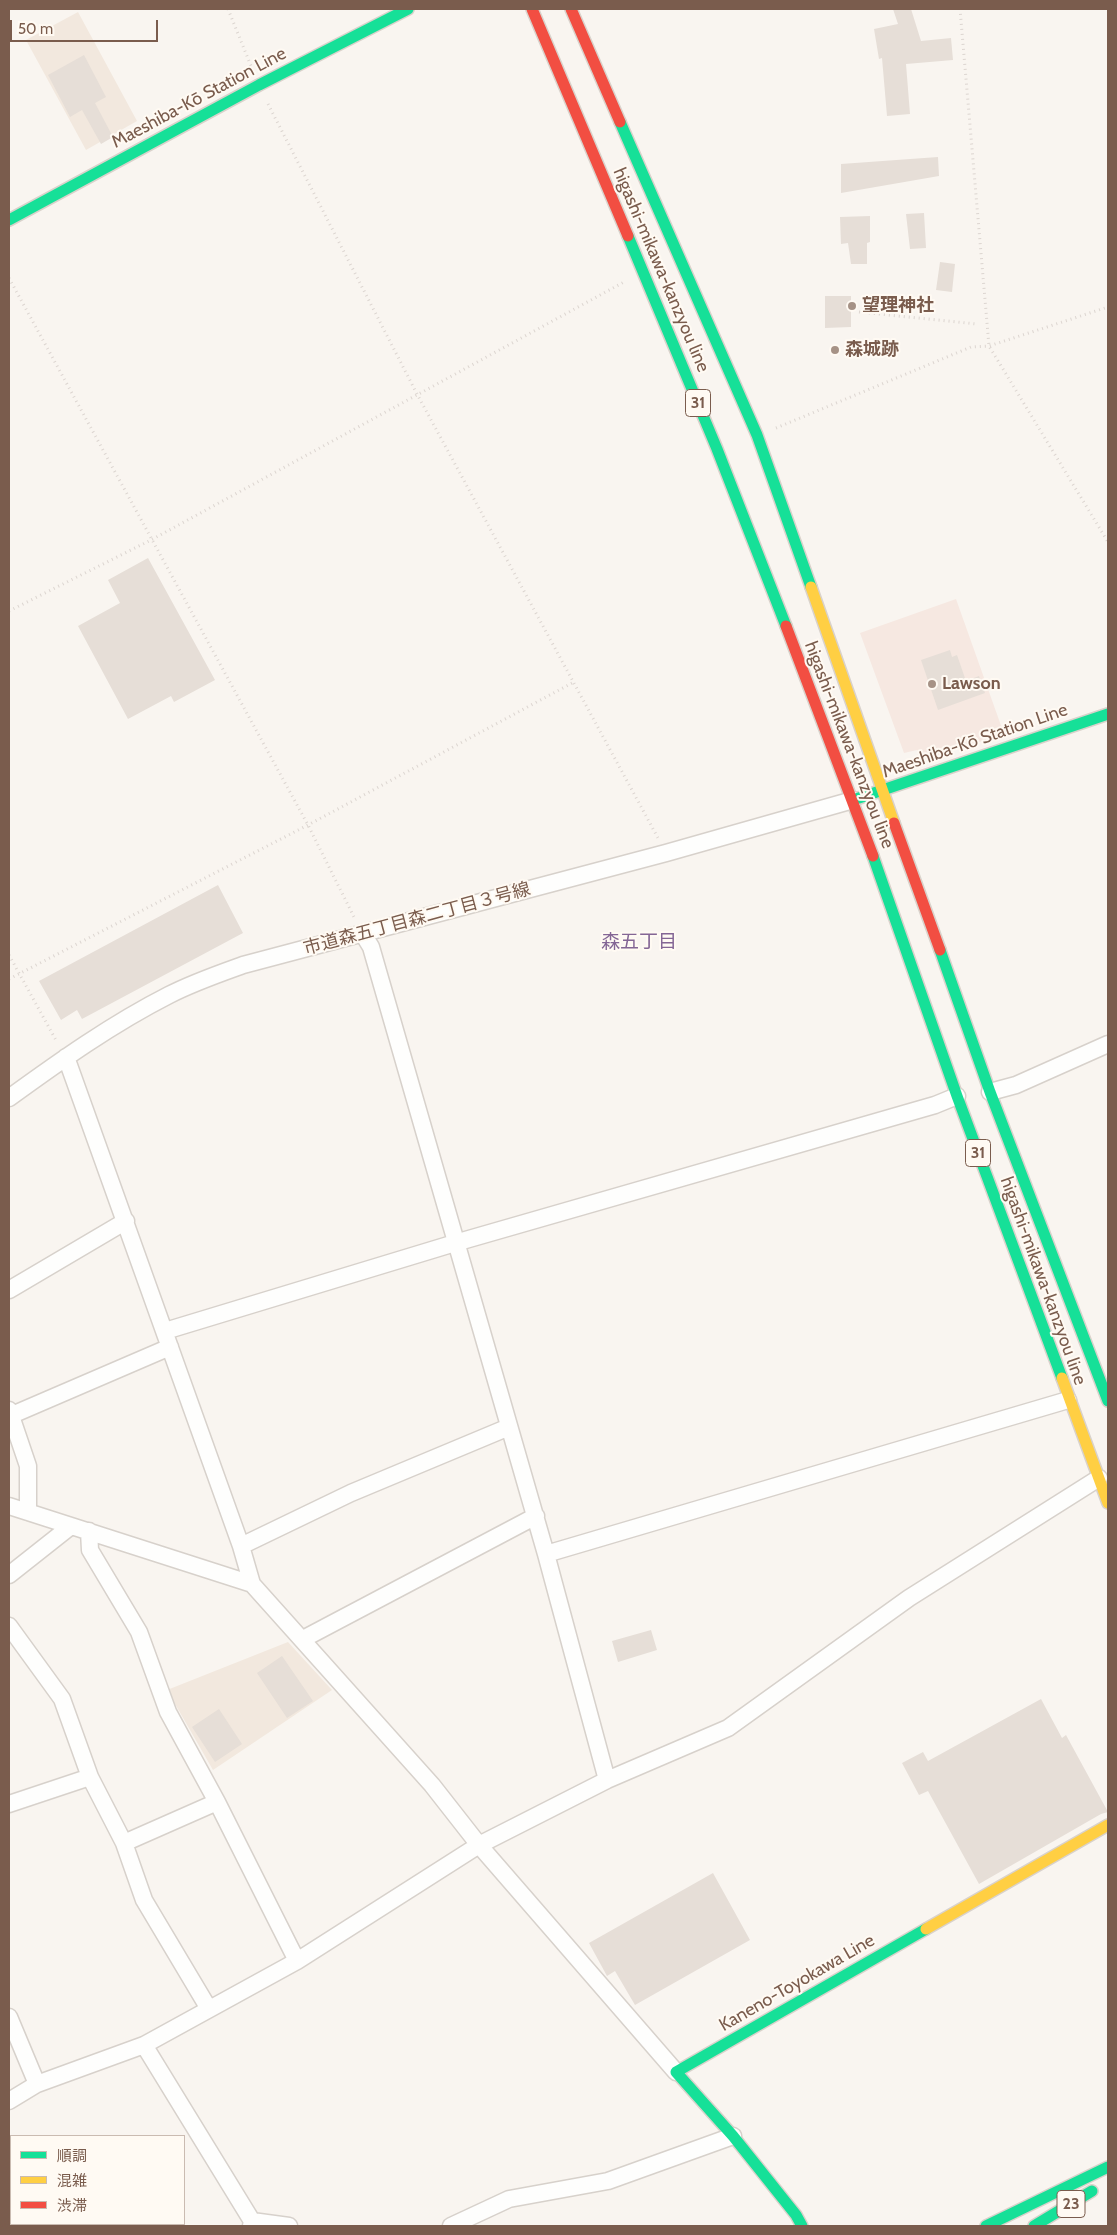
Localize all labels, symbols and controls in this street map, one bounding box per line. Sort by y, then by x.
scale bar [12,10,160,42]
text: 50 m [18,20,53,38]
street label: Maeshiba-Kō Station Line [108,43,290,153]
street label: higashi-mikawa-kanzyou line [608,165,714,375]
place label: 望理神社 [862,295,934,317]
marker: 望理神社 [846,300,858,312]
place label: 森城跡 [845,339,899,361]
marker: 森城跡 [829,344,841,356]
road number: 31 [686,389,710,416]
street label: higashi-mikawa-kanzyou line [800,639,898,851]
place label: Lawson [942,673,1001,695]
marker: Lawson [926,678,938,690]
street label: Maeshiba-Kō Station Line [880,699,1070,783]
street label: 市道森五丁目森二丁目３号線 [301,878,533,960]
district label: 森五丁目 [601,931,677,953]
road number: 31 [966,1140,990,1166]
street label: higashi-mikawa-kanzyou line [995,1174,1091,1388]
street label: Kaneno-Toyokawa Line [715,1930,879,2036]
legend [10,2135,185,2225]
text: 順調 [57,2147,87,2165]
text: 混雑 [57,2172,87,2190]
road number: 23 [1057,2190,1085,2218]
text: 渋滞 [57,2197,87,2215]

